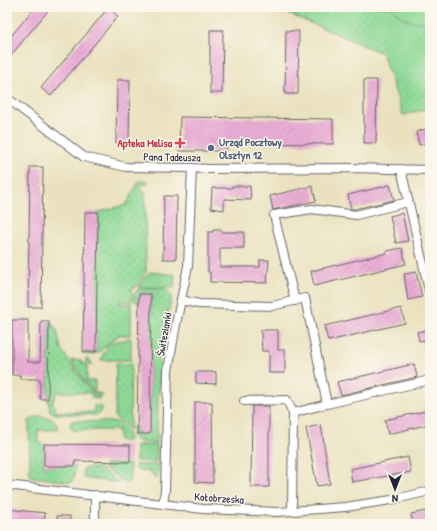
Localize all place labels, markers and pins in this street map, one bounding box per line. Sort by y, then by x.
place label: Urząd Pocztowy Olsztyn 12 [219,135,282,163]
place label: Apteka Melisa [117,136,173,151]
marker: Apteka Melisa [175,138,185,148]
marker: Urząd Pocztowy Olsztyn 12 [206,143,216,153]

